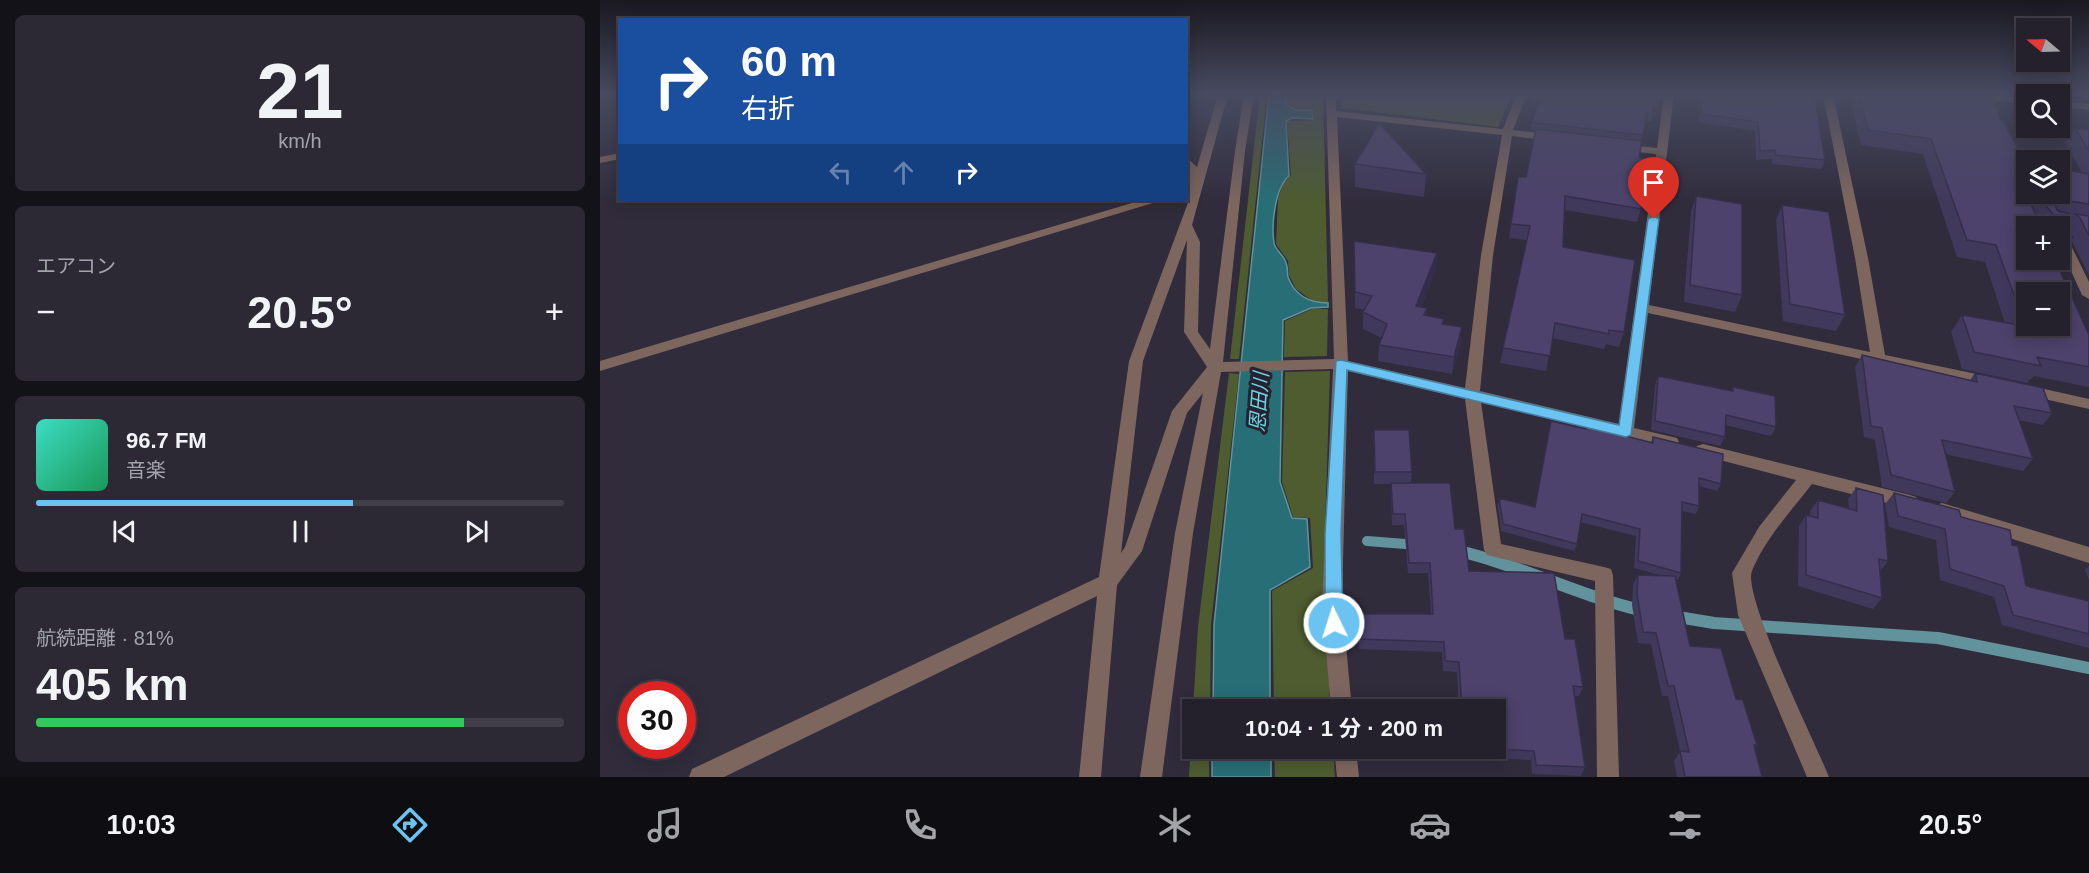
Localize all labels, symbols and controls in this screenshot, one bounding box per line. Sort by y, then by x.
north arrow [2016,18,2070,72]
map controls [2016,18,2070,336]
text: 60 m [741,38,837,85]
icon: right [642,42,720,120]
text: 21 [257,47,343,135]
button: search [2016,84,2070,138]
text: 右折 [741,94,795,124]
text: km/h [278,130,322,152]
button: layers [2016,150,2070,204]
icon: left [824,156,857,189]
icon: ahead [887,156,920,189]
icon: right [950,156,983,189]
pin [1628,157,1679,219]
icon: arrive [1637,166,1670,199]
button: + [2016,216,2070,270]
text: エアコン [36,255,116,277]
button: − [2016,282,2070,336]
text: 20.5° [247,287,353,338]
text: − [36,293,55,330]
text: + [545,293,564,330]
water label: 恩田川 [1246,369,1272,433]
text: 96.7 FM [126,428,207,453]
text: 音楽 [126,459,166,481]
icon: previous [108,515,141,548]
icon: pause [284,515,317,548]
icon: next [460,515,493,548]
position arrow [1302,591,1366,655]
text: 航続距離 · 81% [36,627,174,649]
text: 405 km [36,659,189,710]
speed limit sign: 30 [618,681,696,759]
text: 10:04 · 1 分 · 200 m [1245,716,1443,741]
icon: directions [389,804,431,846]
icon: music [644,804,686,846]
icon: phone [899,804,941,846]
icon: climate [1154,804,1196,846]
icon: car [1409,804,1451,846]
icon: filters [1664,804,1706,846]
text: 10:03 [107,810,176,840]
text: 20.5° [1919,810,1982,840]

